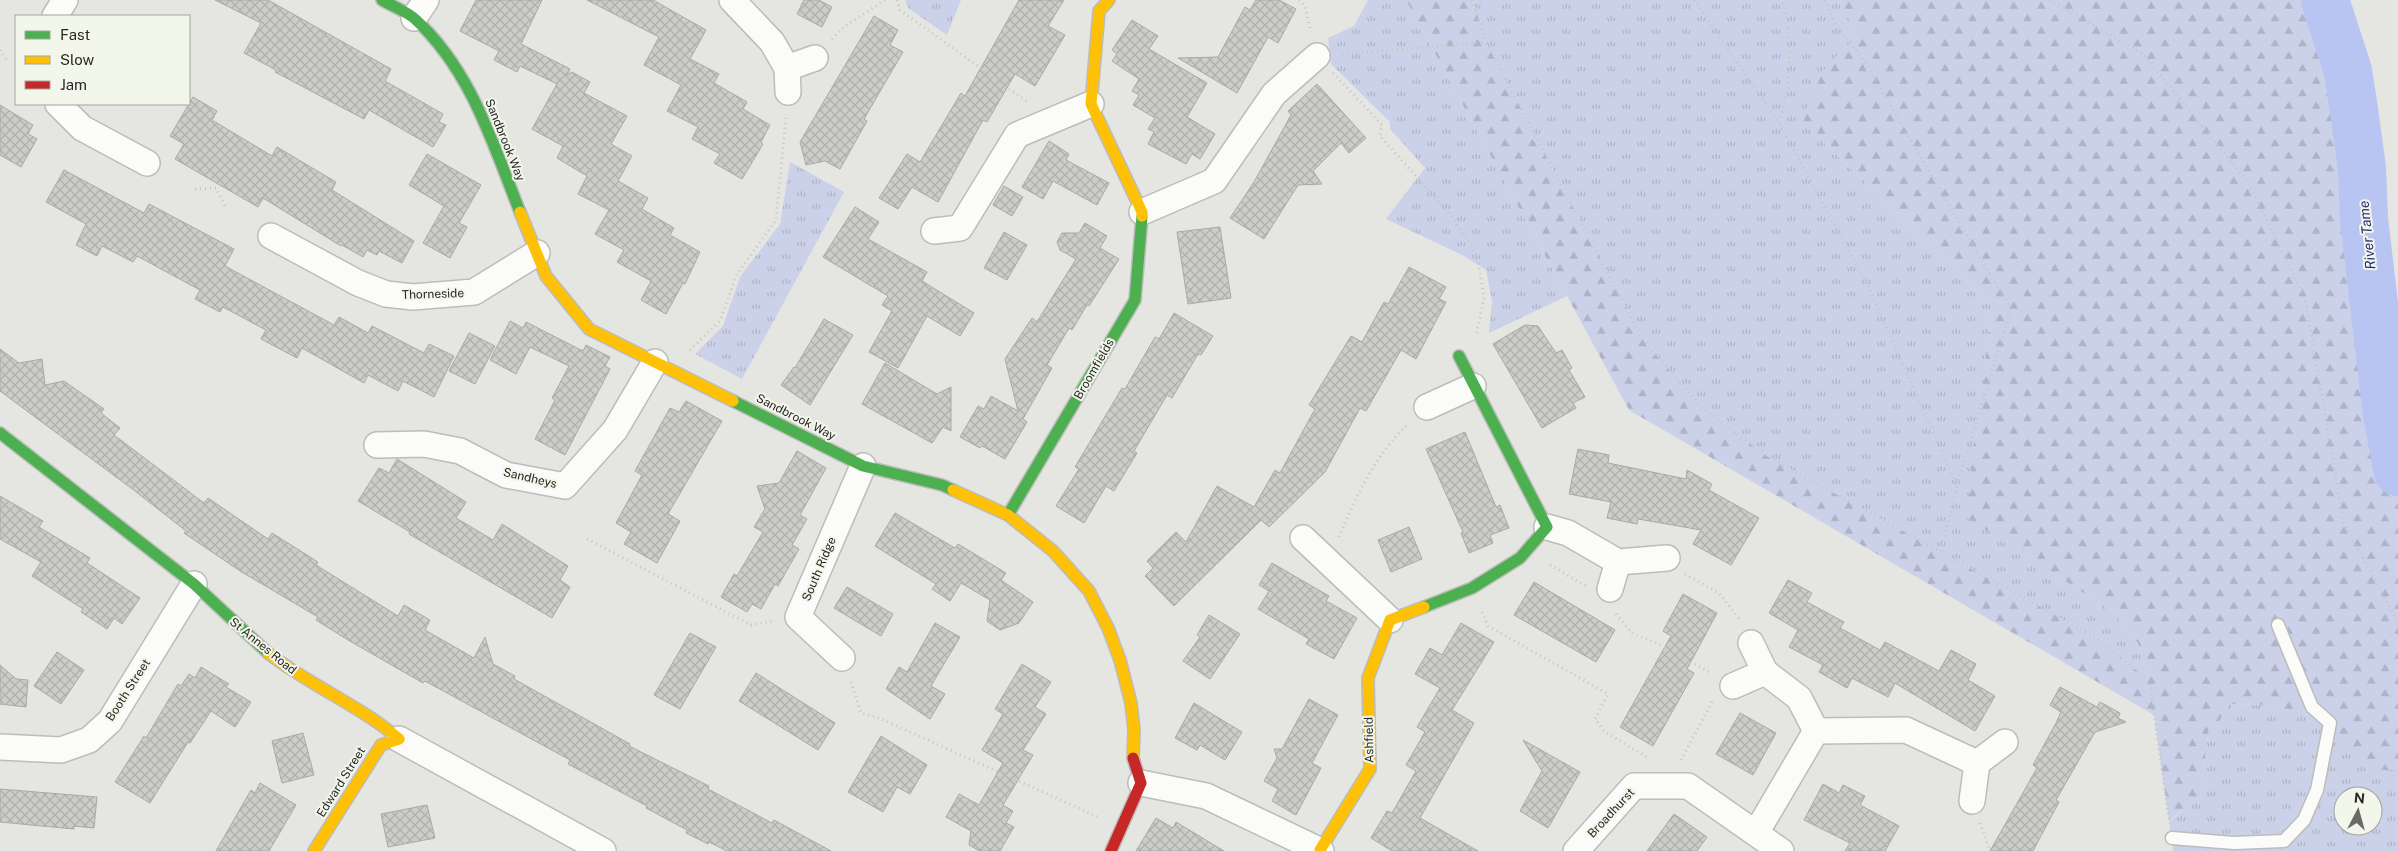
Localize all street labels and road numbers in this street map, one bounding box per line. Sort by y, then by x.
street label: Sandbrook Way [482,97,528,184]
street label: Thorneside [402,286,465,302]
street label: Broomfields [1071,336,1117,402]
street label: Sandbrook Way [754,391,839,443]
street label: Sandheys [502,465,558,491]
street label: South Ridge [799,535,839,603]
street label: St Annes Road [227,615,299,677]
street label: Booth Street [103,656,153,724]
street label: Ashfield [1362,717,1376,763]
street label: Edward Street [314,744,368,820]
street label: Broadhurst [1585,785,1638,841]

